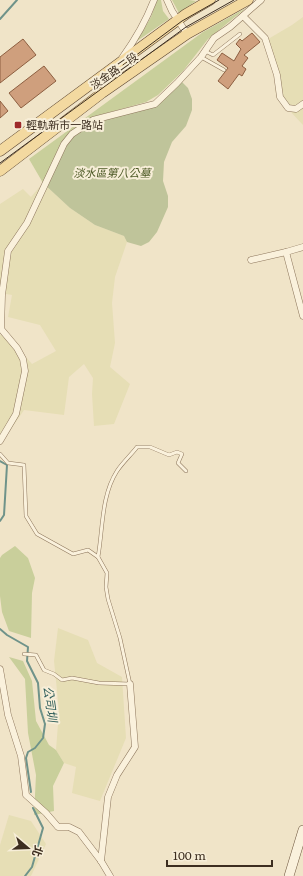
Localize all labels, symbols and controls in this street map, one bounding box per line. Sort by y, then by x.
street label: 淡金路二段 [86,48,141,93]
place label: 輕軌新市一路站 [26,116,103,132]
marker: 輕軌新市一路站 [13,120,23,130]
park label: 淡水區第八公墓 [74,164,152,180]
water label: 公司圳 [40,685,63,725]
north arrow [8,828,48,868]
scale bar [167,842,272,868]
text: 北 [29,844,48,859]
text: 100 m [173,846,206,864]

